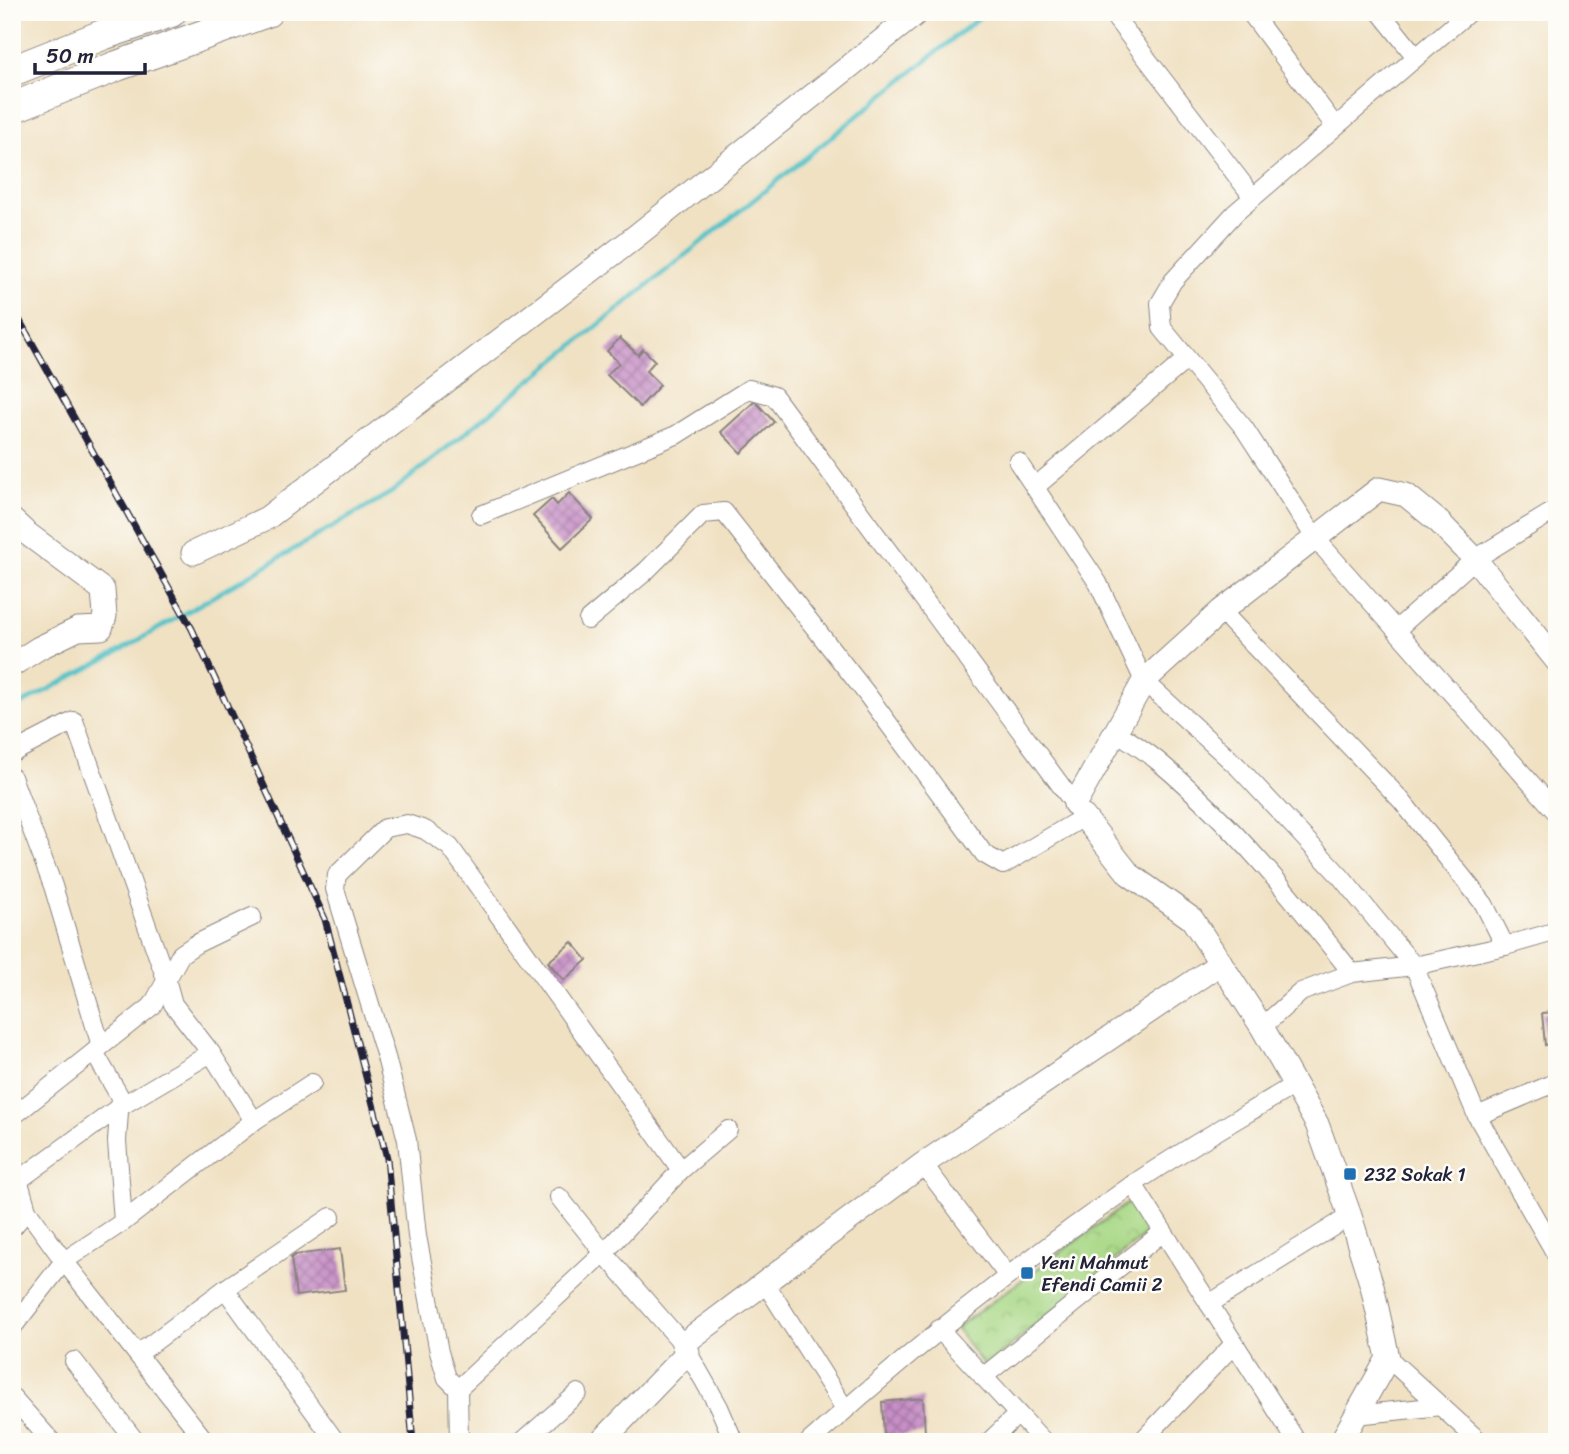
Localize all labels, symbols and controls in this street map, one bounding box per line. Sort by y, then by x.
scale bar [35,32,145,76]
text: 50 m [46,37,94,75]
place label: 232 Sokak 1 [1364,1158,1466,1191]
marker: 232 Sokak 1 [1342,1166,1358,1182]
place label: Yeni Mahmut Efendi Camii 2 [1041,1246,1163,1301]
marker: Yeni Mahmut Efendi Camii 2 [1019,1265,1035,1281]

